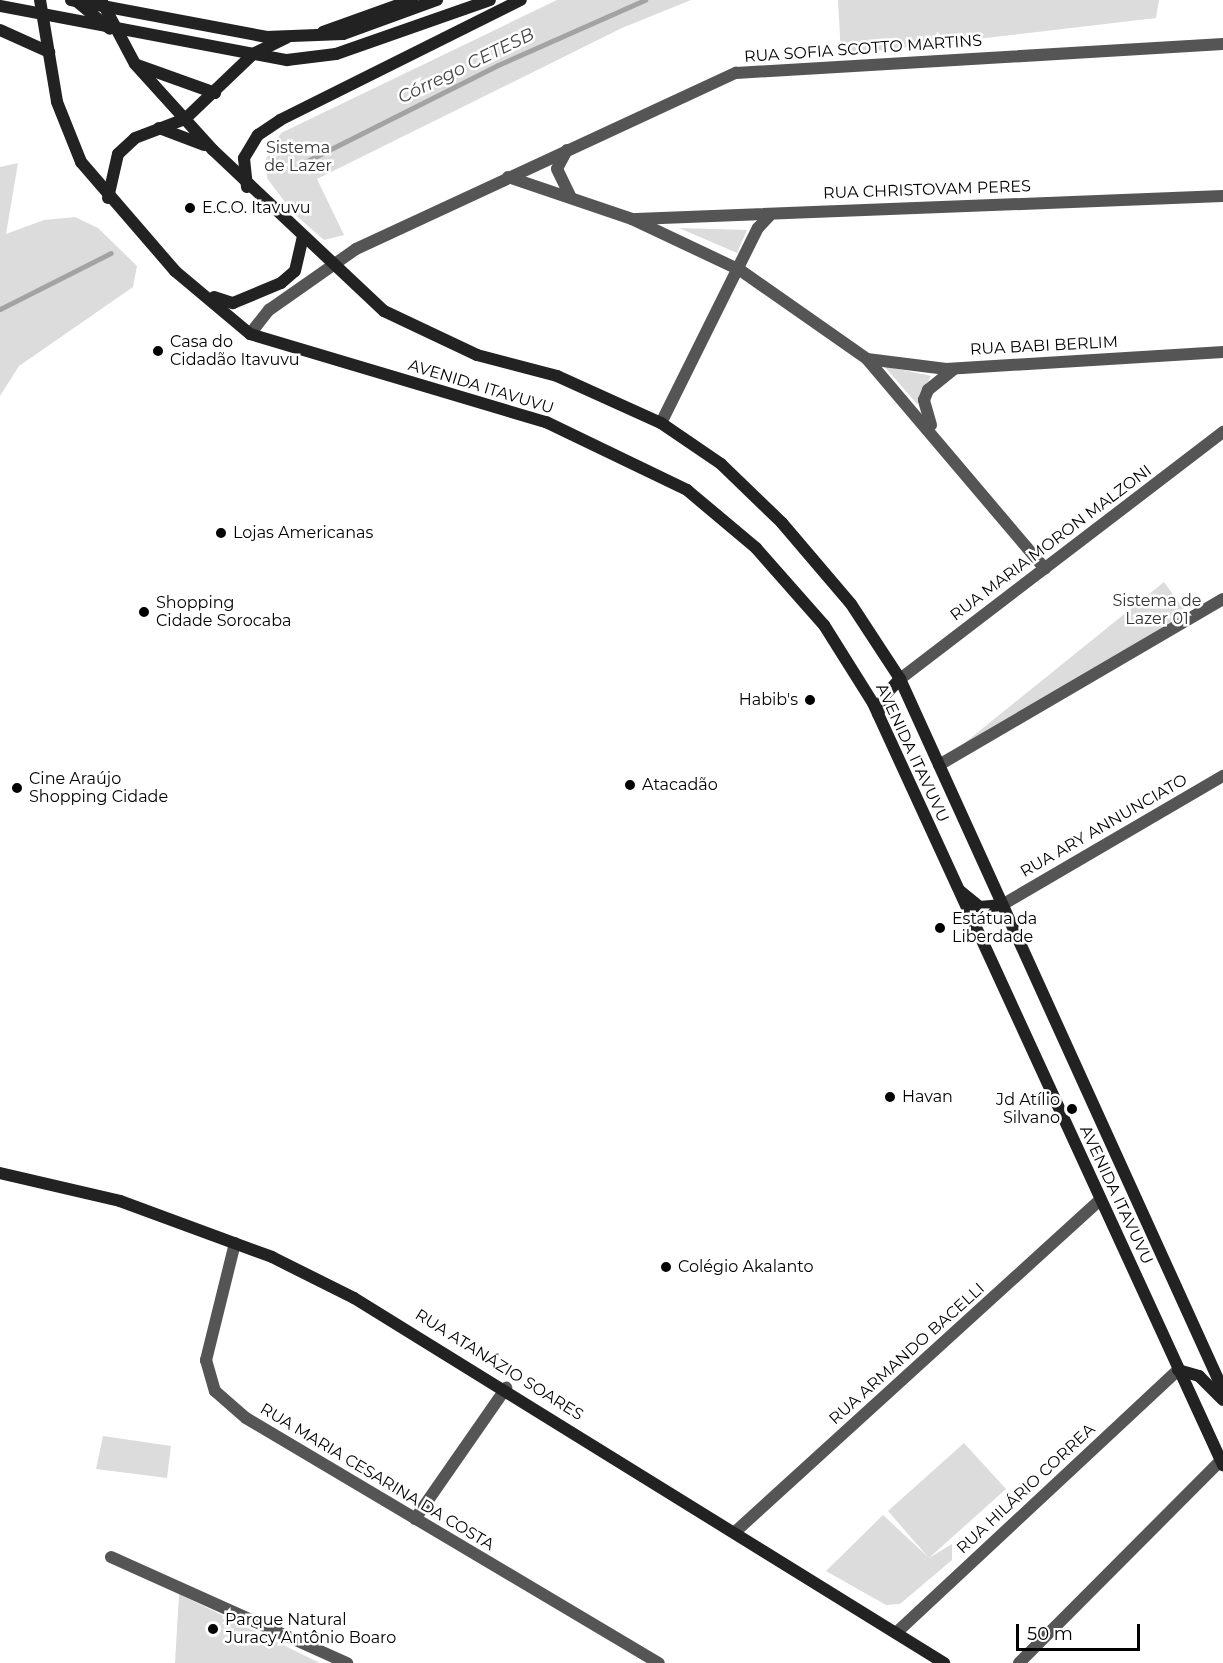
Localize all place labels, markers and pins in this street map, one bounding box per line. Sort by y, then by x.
place label: E.C.O. Itavuvu [202,198,310,218]
marker: E.C.O. Itavuvu [183,201,197,215]
place label: Casa do Cidadão Itavuvu [170,332,300,370]
marker: Casa do Cidadão Itavuvu [151,344,165,358]
place label: Lojas Americanas [233,523,373,543]
marker: Lojas Americanas [214,526,228,540]
place label: Shopping Cidade Sorocaba [156,593,291,631]
marker: Shopping Cidade Sorocaba [137,605,151,619]
place label: Habib's [739,690,798,710]
marker: Habib's [803,693,817,707]
place label: Cine Araújo Shopping Cidade [29,769,168,807]
place label: Atacadão [642,775,718,795]
marker: Atacadão [623,778,637,792]
marker: Cine Araújo Shopping Cidade [10,781,24,795]
place label: Estátua da Liberdade [952,909,1037,947]
marker: Estátua da Liberdade [933,921,947,935]
place label: Havan [902,1087,953,1107]
marker: Havan [883,1090,897,1104]
place label: Jd Atílio Silvano [996,1090,1060,1128]
marker: Jd Atílio Silvano [1065,1102,1079,1116]
place label: Colégio Akalanto [678,1257,814,1277]
marker: Colégio Akalanto [659,1260,673,1274]
place label: Parque Natural Juracy Antônio Boaro [225,1610,396,1648]
marker: Parque Natural Juracy Antônio Boaro [206,1622,220,1636]

